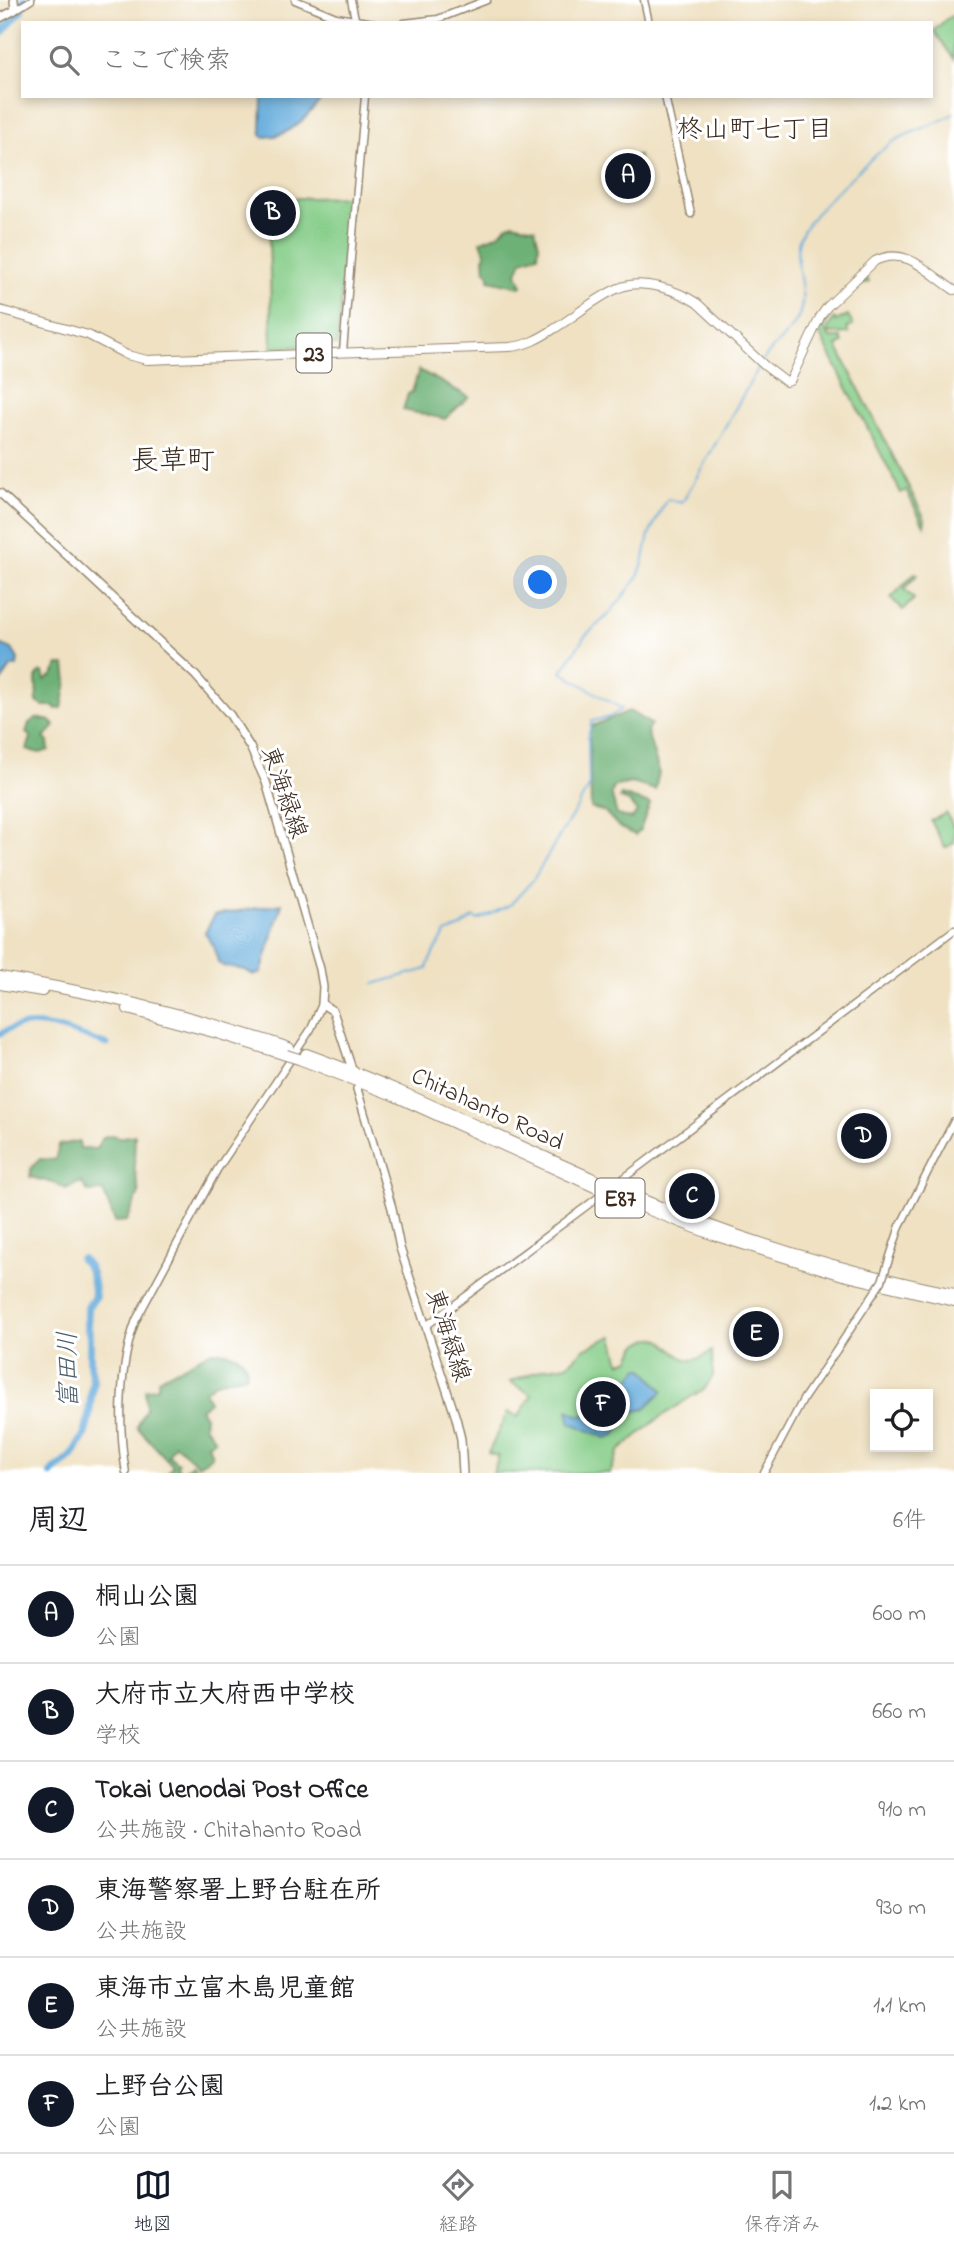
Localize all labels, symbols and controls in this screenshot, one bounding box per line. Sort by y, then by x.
search box [21,21,933,98]
icon: search [45,41,83,79]
text: ここで検索 [101,43,231,81]
district label: 柊山町七丁目 [677,112,833,150]
pin: A [605,150,651,202]
pin: B [250,187,296,239]
road number: 23 [296,334,332,372]
district label: 長草町 [131,442,215,483]
your location [523,565,557,599]
street label: 東海緑線 [250,742,315,844]
street label: Chitahanto Road [405,1060,570,1161]
pin: D [841,1110,887,1162]
pin: C [669,1170,715,1222]
road number: E87 [596,1178,644,1218]
street label: 東海緑線 [415,1285,478,1387]
pin: E [733,1308,779,1360]
water label: 富田川 [50,1331,90,1409]
pin: F [580,1378,626,1430]
map controls [870,1389,933,1452]
button: locate [870,1389,933,1452]
text: 周辺 [28,1500,88,1544]
text: 6件 [893,1505,926,1538]
text: 桐山公園 [95,1579,199,1617]
text: A [44,1598,58,1631]
text: 600 m [872,1598,926,1631]
text: 公園 [95,1622,141,1655]
text: 大府市立大府西中学校 [95,1677,355,1715]
text: B [43,1696,59,1729]
text: 660 m [872,1696,926,1729]
text: 学校 [95,1720,141,1753]
text: Tokai Uenodai Post Office [95,1772,368,1810]
text: C [45,1794,57,1827]
text: 910 m [878,1794,926,1827]
text: 公共施設 · Chitahanto Road [95,1815,361,1848]
text: 東海警察署上野台駐在所 [95,1873,381,1911]
text: D [43,1892,59,1925]
text: 930 m [876,1892,926,1925]
text: 公共施設 [95,1916,187,1949]
text: 東海市立富木島児童館 [95,1971,355,2009]
text: E [44,1990,58,2023]
text: 1.1 km [873,1990,926,2023]
text: 公共施設 [95,2014,187,2047]
text: 上野台公園 [95,2069,225,2107]
text: F [44,2088,58,2121]
text: 1.2 km [869,2088,926,2121]
text: 公園 [95,2112,141,2145]
tab: 地図 [134,2166,172,2239]
tab: 経路 [439,2166,477,2239]
tab: 保存済み [744,2166,820,2239]

